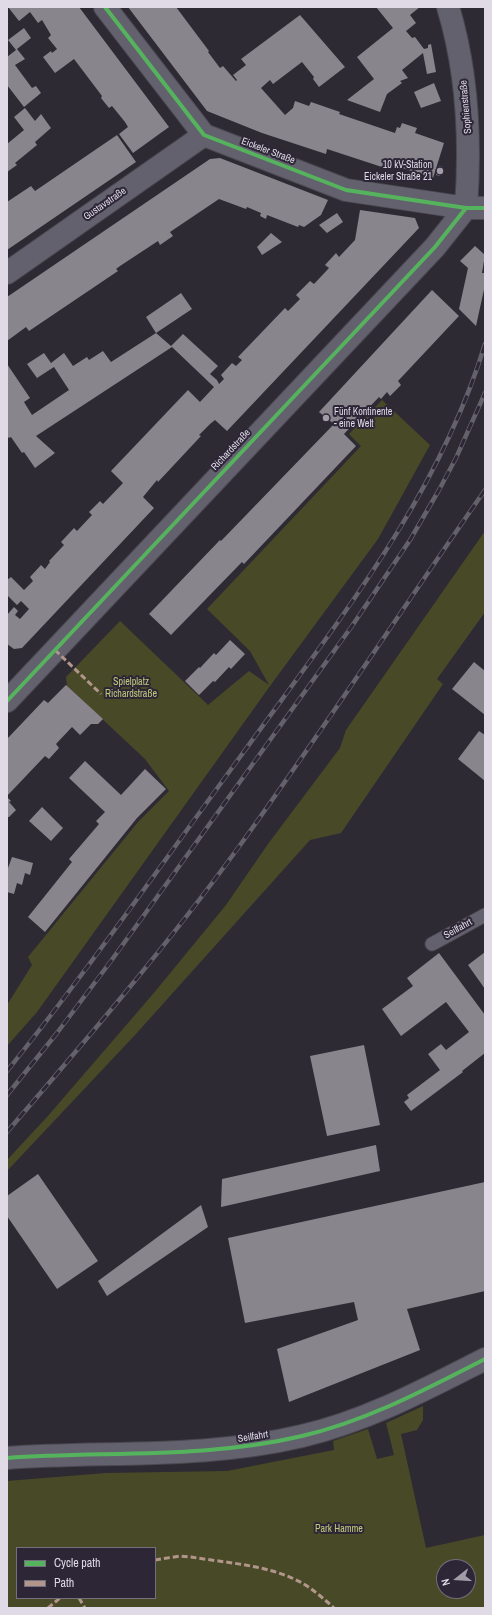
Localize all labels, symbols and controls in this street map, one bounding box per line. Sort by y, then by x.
street label: Sophienstraße [458,80,474,134]
street label: Eickeler Straße [239,135,297,167]
place label: 10 kV-Station Eickeler Straße 21 [364,159,432,182]
marker: 10 kV-Station Eickeler Straße 21 [435,166,445,176]
street label: Gustavstraße [81,185,129,223]
place label: Fünf Kontinente - eine Welt [334,406,392,430]
marker: Fünf Kontinente - eine Welt [321,413,331,423]
street label: Richardstraße [209,427,253,473]
park label: Spielplatz Richardstraße [105,676,157,700]
street label: Seilfahrt [442,916,474,942]
street label: Seilfahrt [237,1429,269,1445]
park label: Park Hamme [315,1523,363,1535]
legend [16,1547,156,1599]
text: Cycle path [54,1555,101,1571]
north arrow [436,1559,476,1599]
text: Path [54,1575,74,1591]
text: N [438,1577,453,1587]

